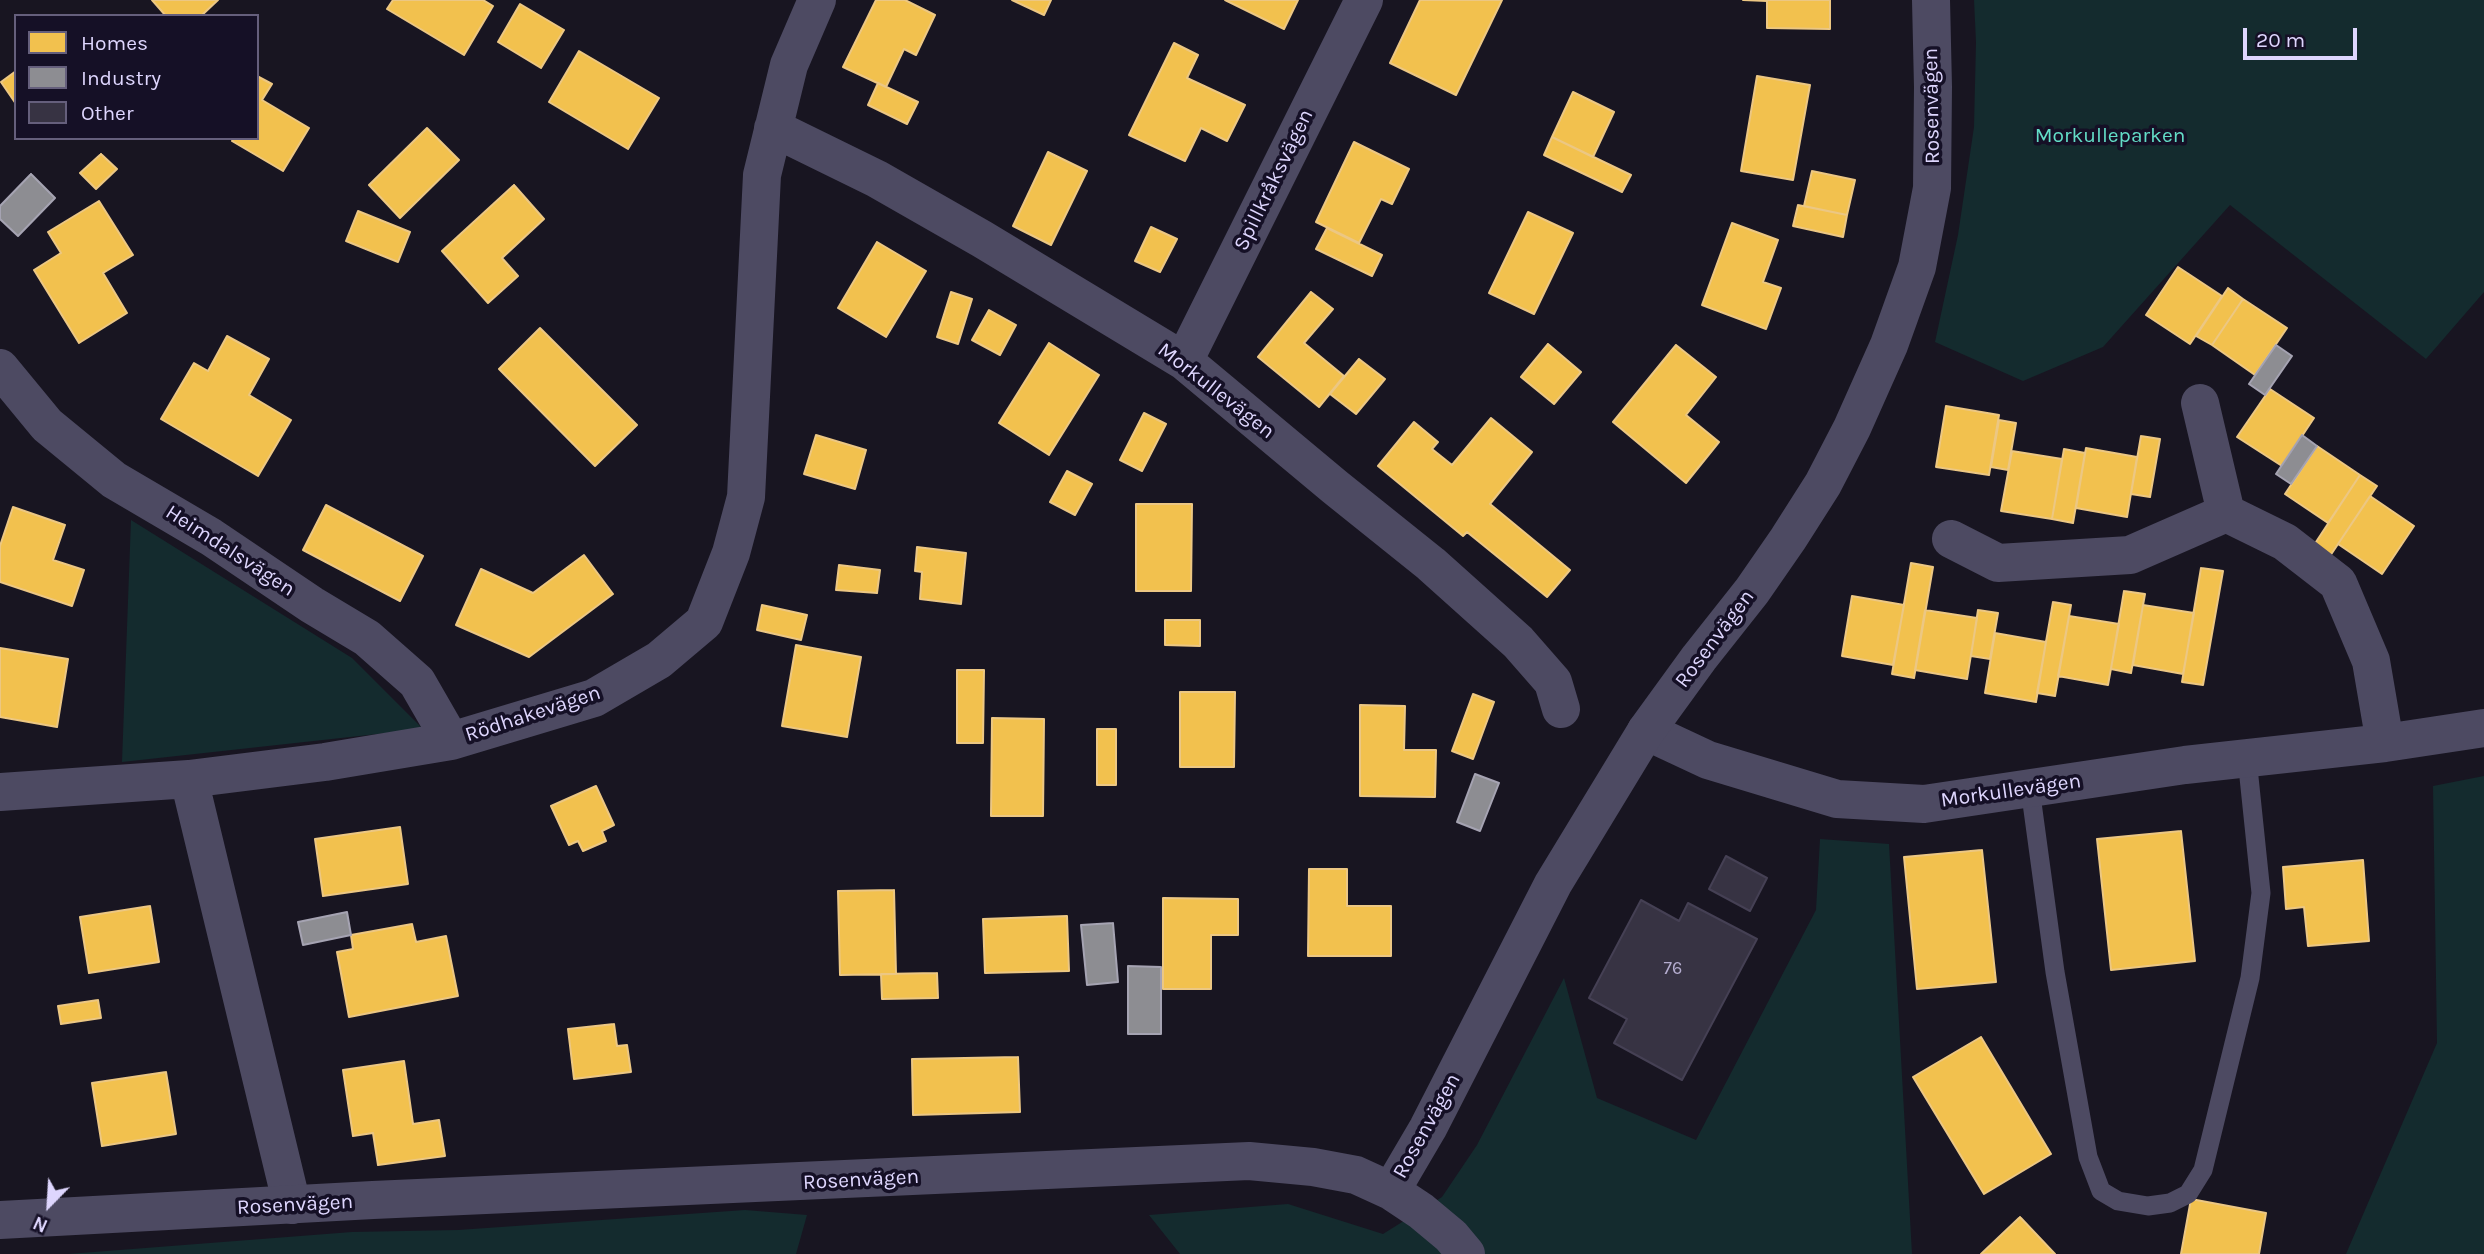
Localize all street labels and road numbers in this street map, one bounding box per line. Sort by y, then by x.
street label: Rosenvägen [1918,48,1946,164]
street label: Spillkråksvägen [1229,105,1319,255]
street label: Morkullevägen [1153,338,1279,444]
street label: Heimdalsvägen [161,500,299,602]
street label: Rosenvägen [1670,585,1760,693]
street label: Rödhakevägen [462,680,604,748]
street label: Morkullevägen [1939,769,2083,813]
street label: Rosenvägen [1388,1069,1466,1183]
street label: Rosenvägen [802,1164,920,1196]
street label: Rosenvägen [236,1189,354,1221]

